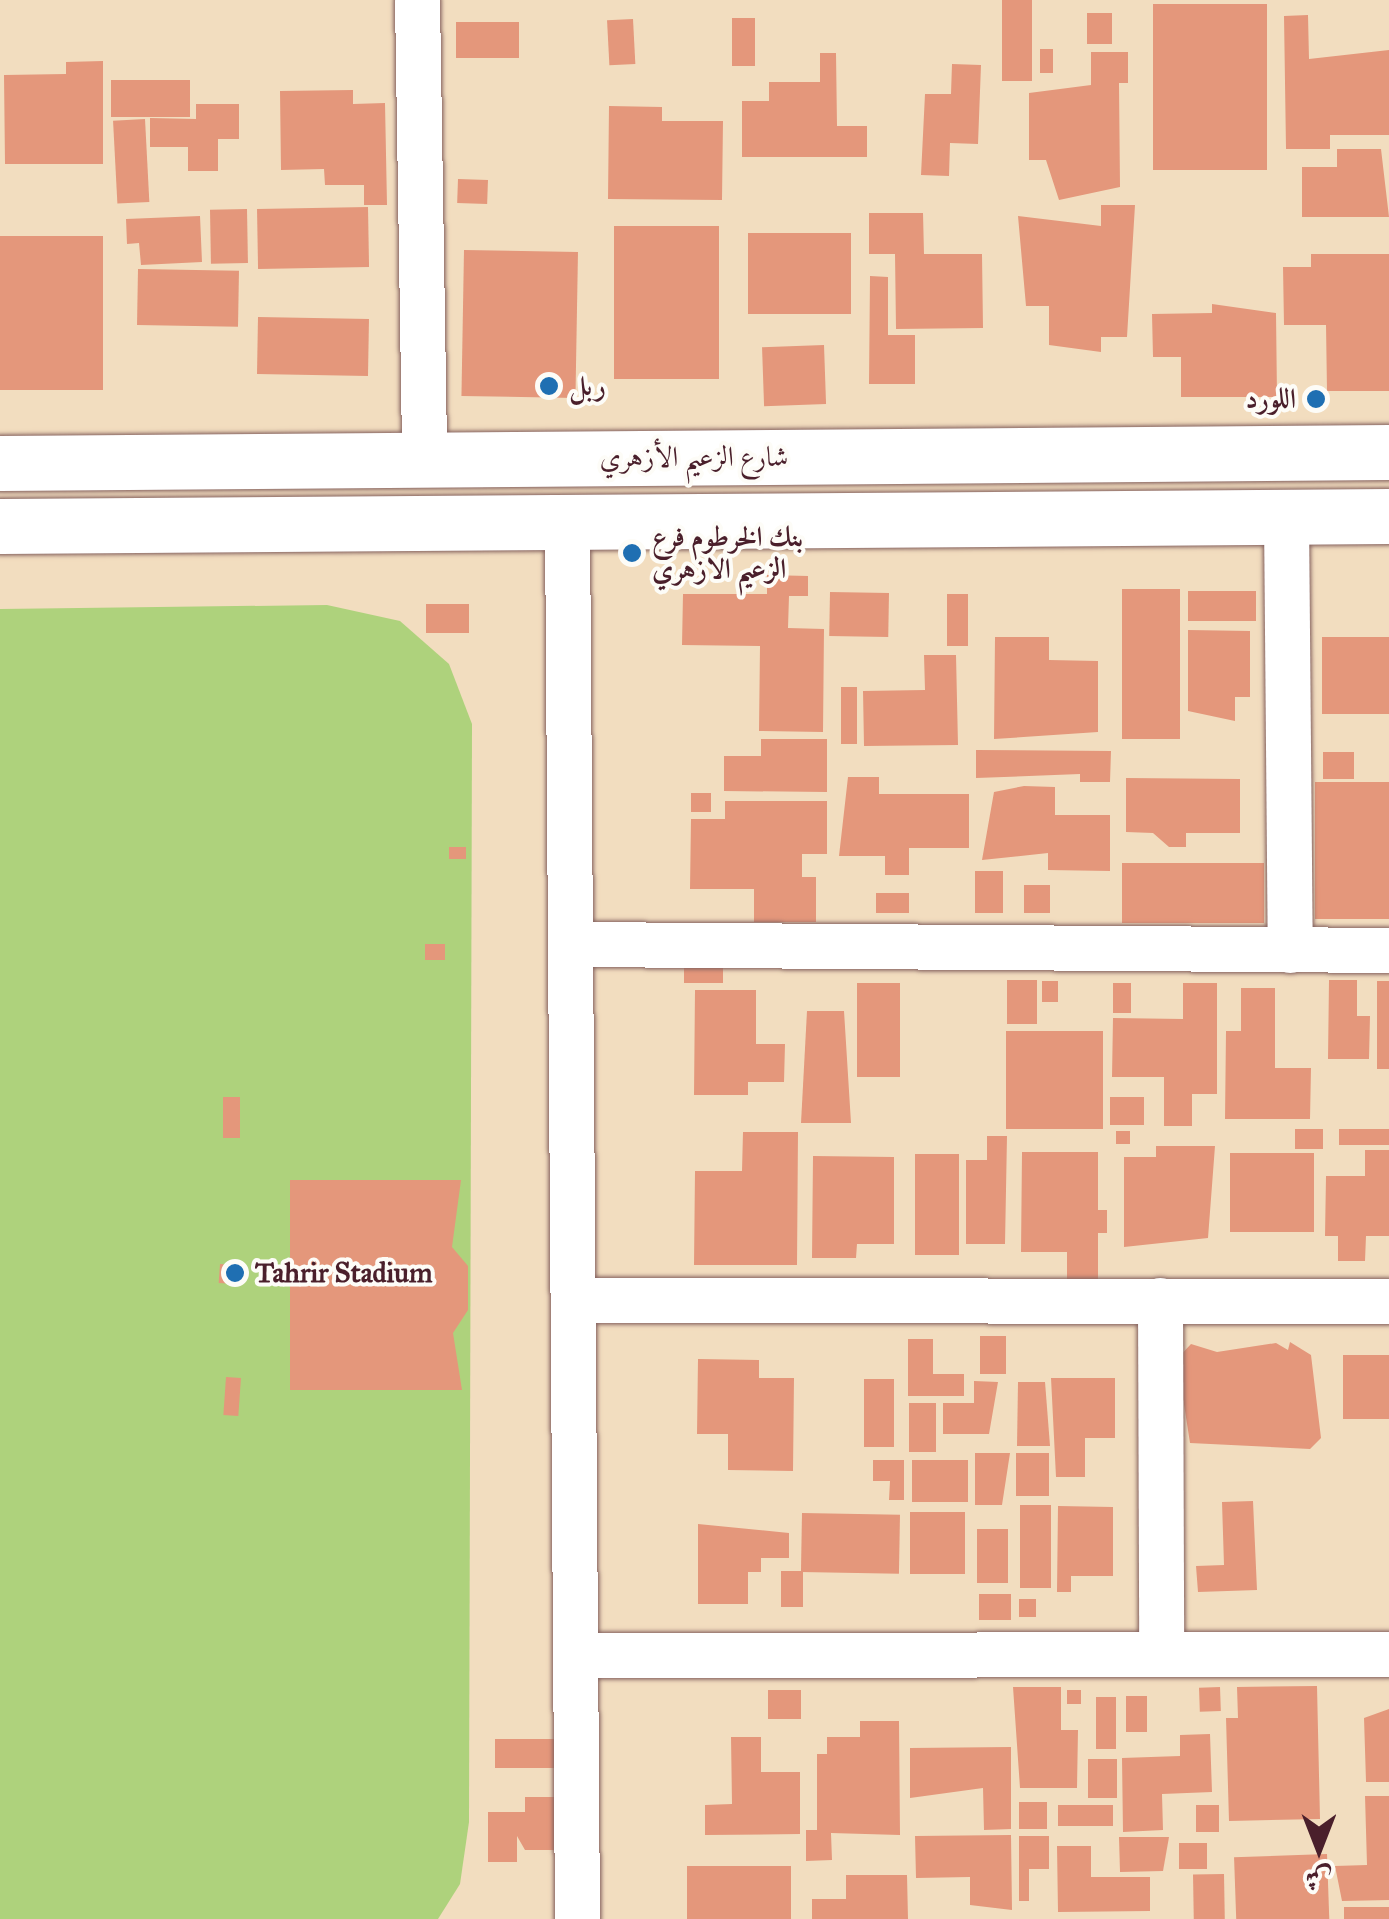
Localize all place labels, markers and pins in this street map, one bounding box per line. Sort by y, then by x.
place label: ربل [569,369,606,403]
marker: ربل [538,375,560,397]
place label: اللورد [1245,382,1296,416]
marker: اللورد [1305,388,1327,410]
place label: بنك الخرطوم فرع الزعيم الازهري [652,520,803,586]
marker: بنك الخرطوم فرع الزعيم الازهري [621,542,643,564]
place label: Tahrir Stadium [255,1256,432,1290]
marker: Tahrir Stadium [224,1262,246,1284]

